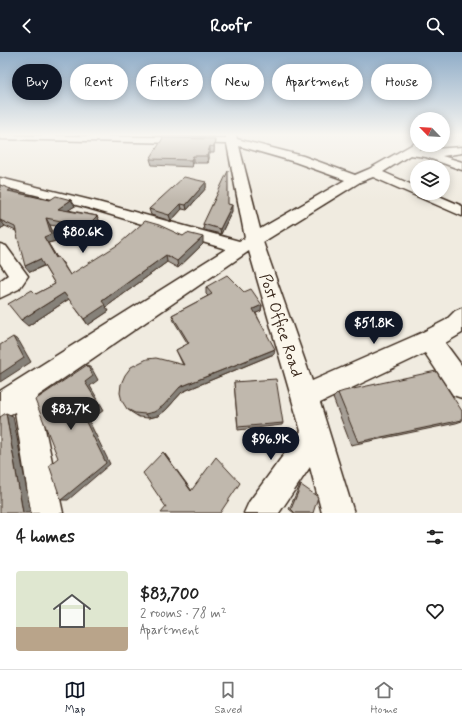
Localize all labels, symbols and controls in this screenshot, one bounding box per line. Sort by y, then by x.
text: Roofr [210,14,252,38]
icon: back [16,15,38,37]
icon: search [424,15,446,37]
chip: Buy [12,64,62,100]
chip: Rent [70,64,128,100]
chip: Filters [136,64,203,100]
chip: New [211,64,264,100]
chip: Apartment [272,64,363,100]
chip: House [371,64,432,100]
north arrow [410,112,450,152]
map controls [410,112,450,200]
button: layers [410,160,450,200]
pin: $80.6K [50,220,116,254]
text: $80.6K [63,224,103,241]
street label: Post Office Road [254,271,307,380]
pin: $51.8K [341,311,407,345]
text: $51.8K [354,315,394,332]
pin: $83.7K [38,397,104,431]
text: $83.7K [51,401,91,418]
pin: $96.9K [238,427,304,461]
text: $96.9K [251,431,291,448]
text: 4 homes [16,526,75,548]
icon: filters [424,526,446,548]
text: $83,700 [140,583,199,605]
icon: home [48,587,96,635]
icon: heart [424,600,446,622]
text: 2 rooms · 78 m² [140,605,227,622]
text: Apartment [140,622,199,639]
tab: Map [64,679,86,717]
tab: Saved [214,679,242,717]
tab: Home [371,679,398,717]

